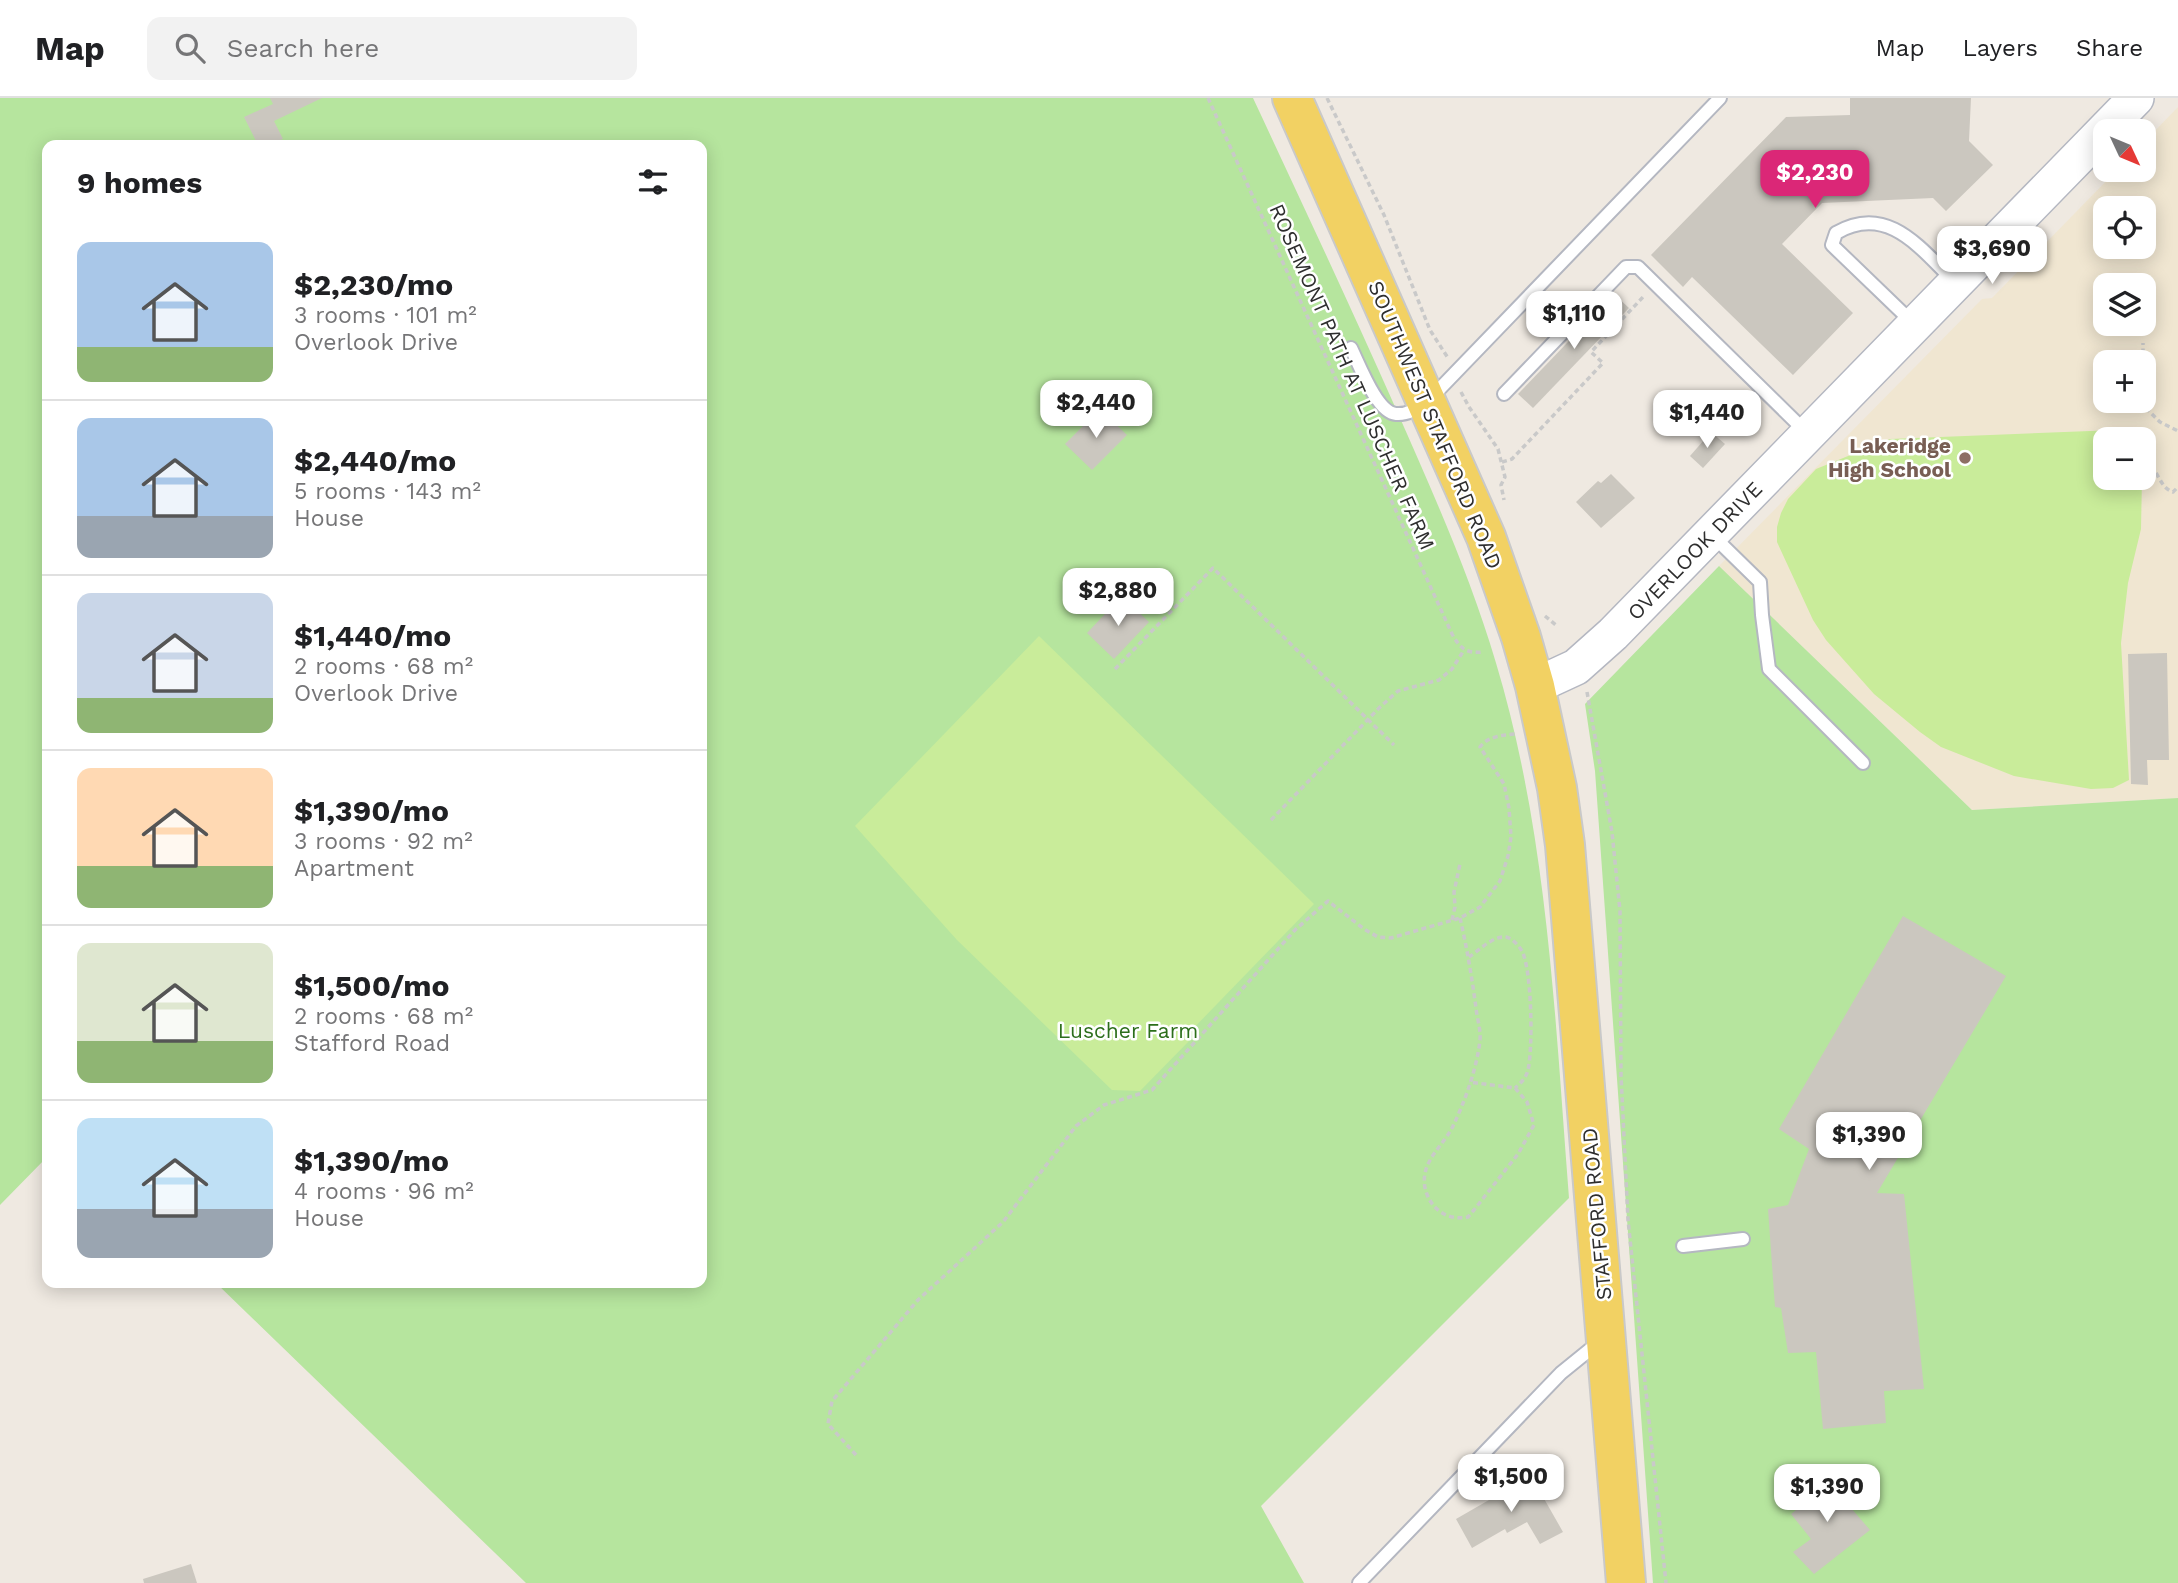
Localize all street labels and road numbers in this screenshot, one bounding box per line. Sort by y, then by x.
street label: ROSEMONT PATH AT LUSCHER FARM [1265,200,1440,554]
street label: SOUTHWEST STAFFORD ROAD [1363,277,1508,573]
street label: OVERLOOK DRIVE [1622,476,1767,625]
street label: STAFFORD ROAD [1577,1127,1616,1301]

